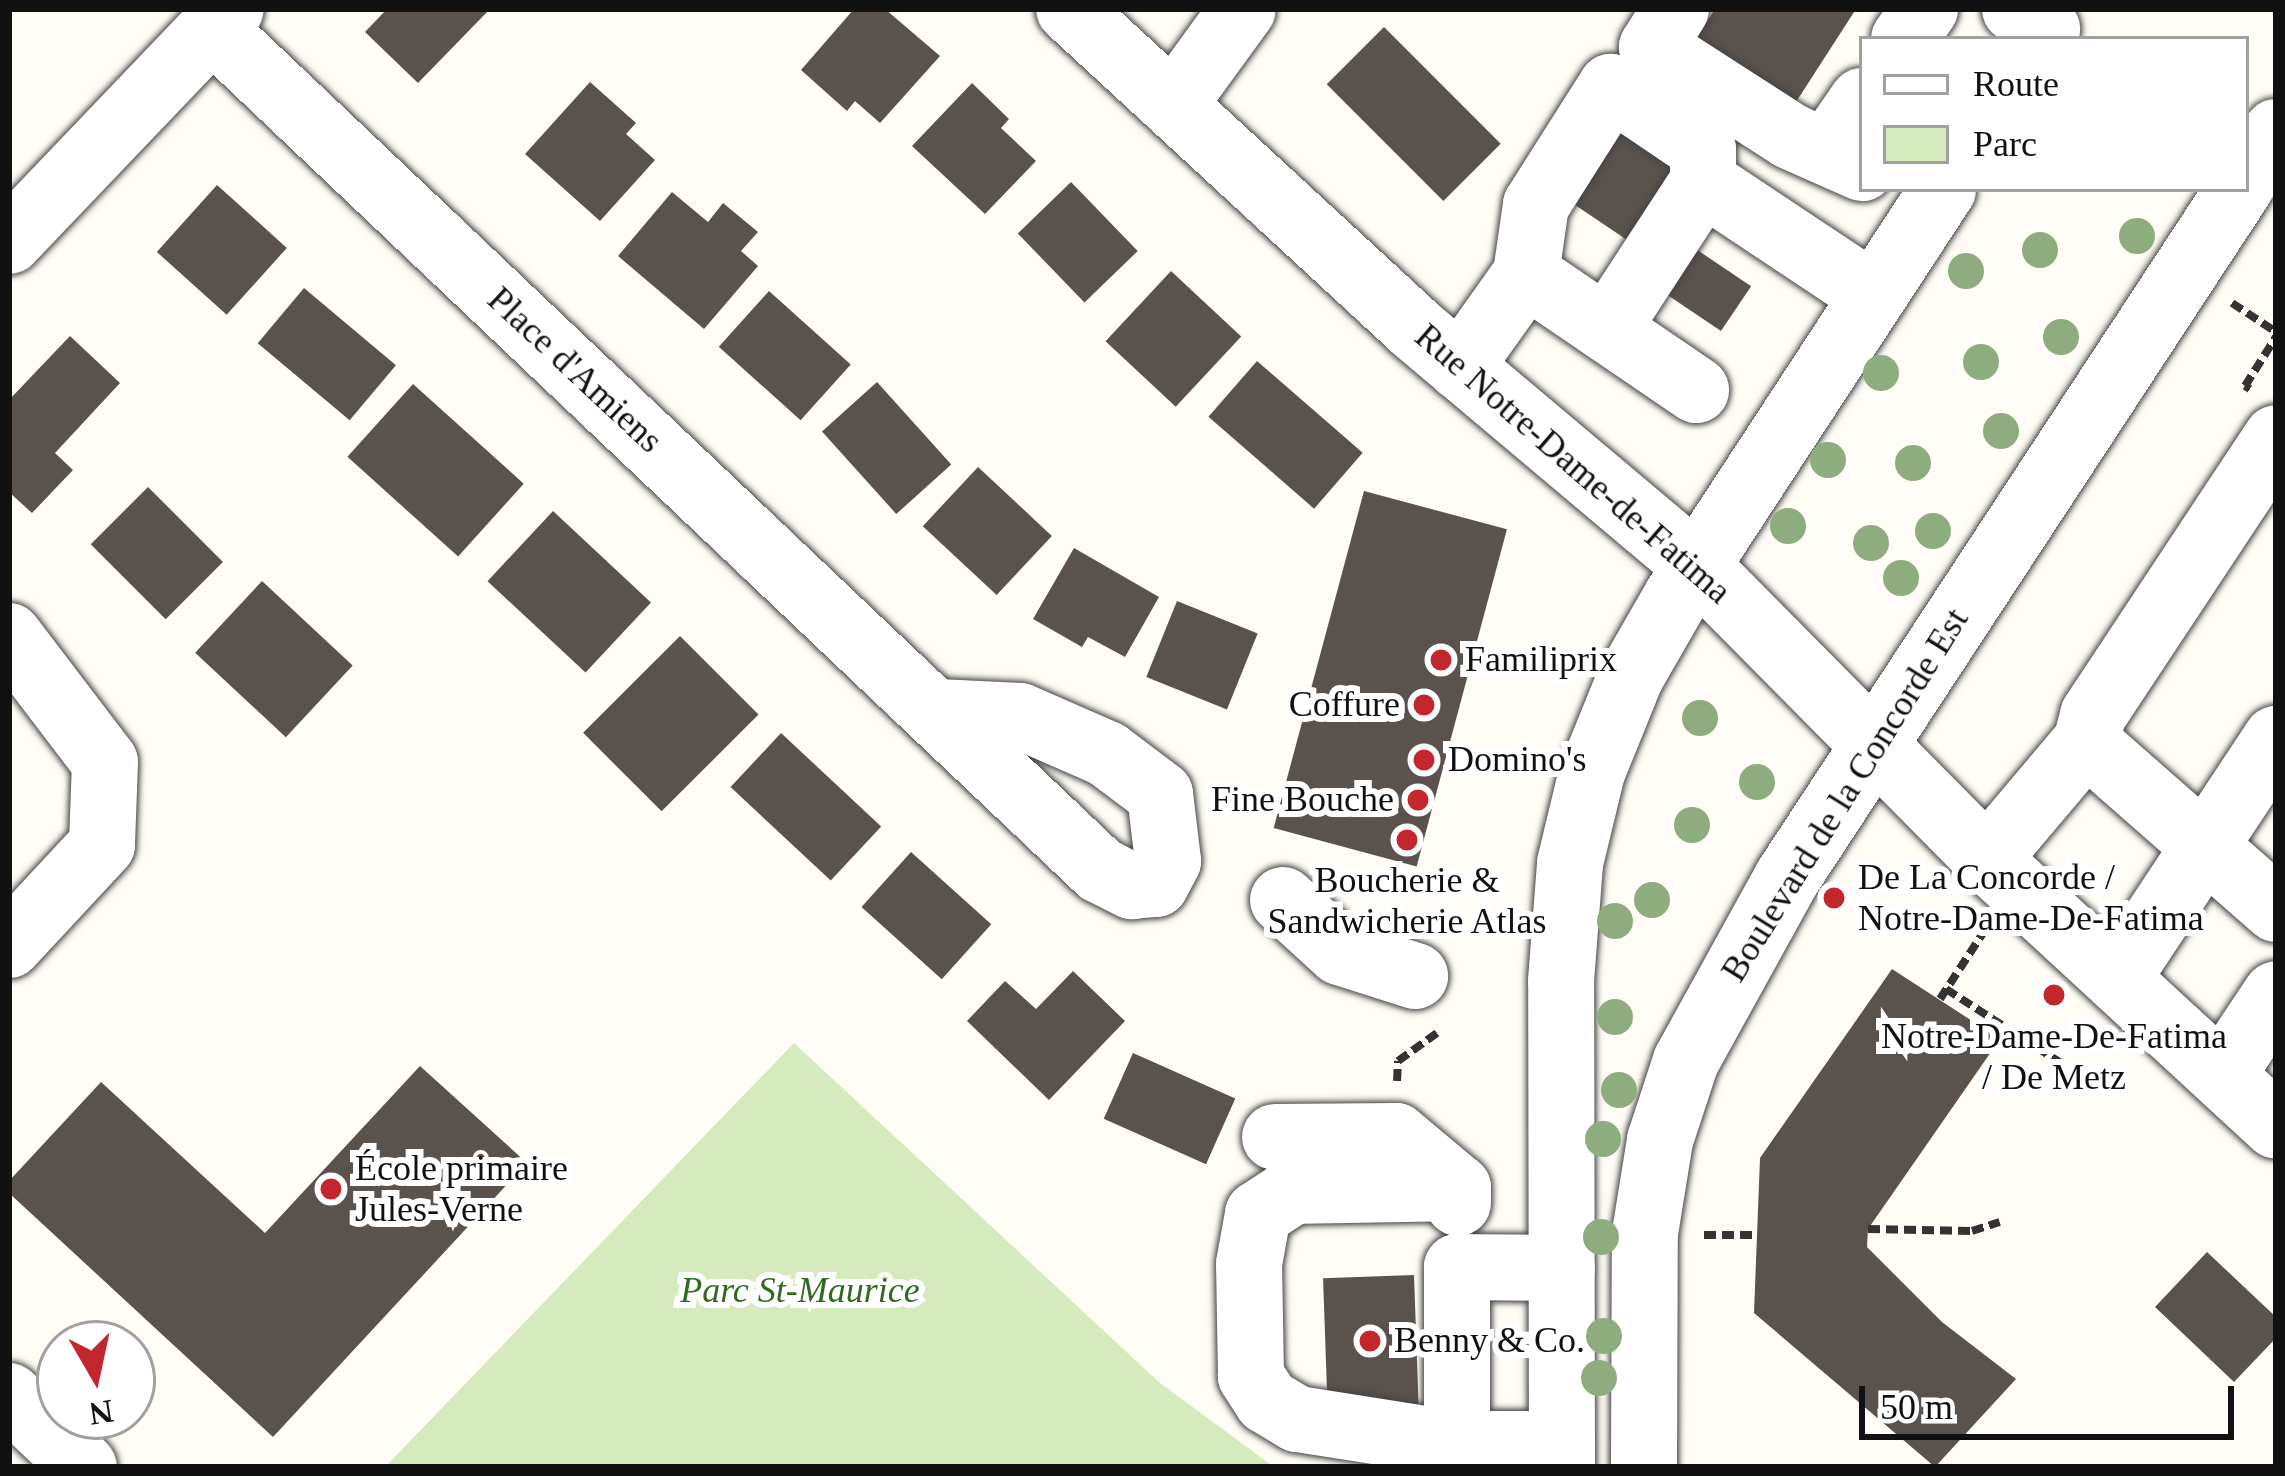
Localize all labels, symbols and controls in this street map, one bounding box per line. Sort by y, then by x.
legend [1859,36,2249,192]
text: Route [1973,64,2059,104]
text: Parc [1973,124,2037,164]
street label: Place d'Amiens [479,278,671,462]
street label: Rue Notre-Dame-de-Fatima [1406,315,1740,613]
street label: Boulevard de la Concorde Est [1712,600,1978,990]
place label: Familiprix [1465,638,1617,682]
marker: Familiprix [1428,647,1454,673]
place label: Coffure [1289,683,1400,727]
marker: Coffure [1411,692,1437,718]
place label: Domino's [1448,738,1586,782]
marker: Domino's [1411,747,1437,773]
place label: Fine Bouche [1211,778,1394,822]
marker: Fine Bouche [1405,787,1431,813]
marker: Boucherie & Sandwicherie Atlas [1394,827,1420,853]
place label: De La Concorde / Notre-Dame-De-Fatima [1858,855,2204,940]
place label: Boucherie & Sandwicherie Atlas [1267,858,1547,943]
marker: De La Concorde / Notre-Dame-De-Fatima [1821,885,1847,911]
marker: Notre-Dame-De-Fatima / De Metz [2041,982,2067,1008]
place label: Notre-Dame-De-Fatima / De Metz [1881,1014,2227,1099]
place label: École primaire Jules-Verne [355,1146,568,1231]
marker: École primaire Jules-Verne [318,1176,344,1202]
park label: Parc St-Maurice [680,1269,920,1313]
place label: Benny & Co. [1394,1319,1585,1363]
north arrow [36,1320,156,1440]
marker: Benny & Co. [1357,1328,1383,1354]
scale bar [1865,1362,2240,1436]
text: 50 m [1880,1387,1953,1427]
text: N [87,1393,116,1432]

